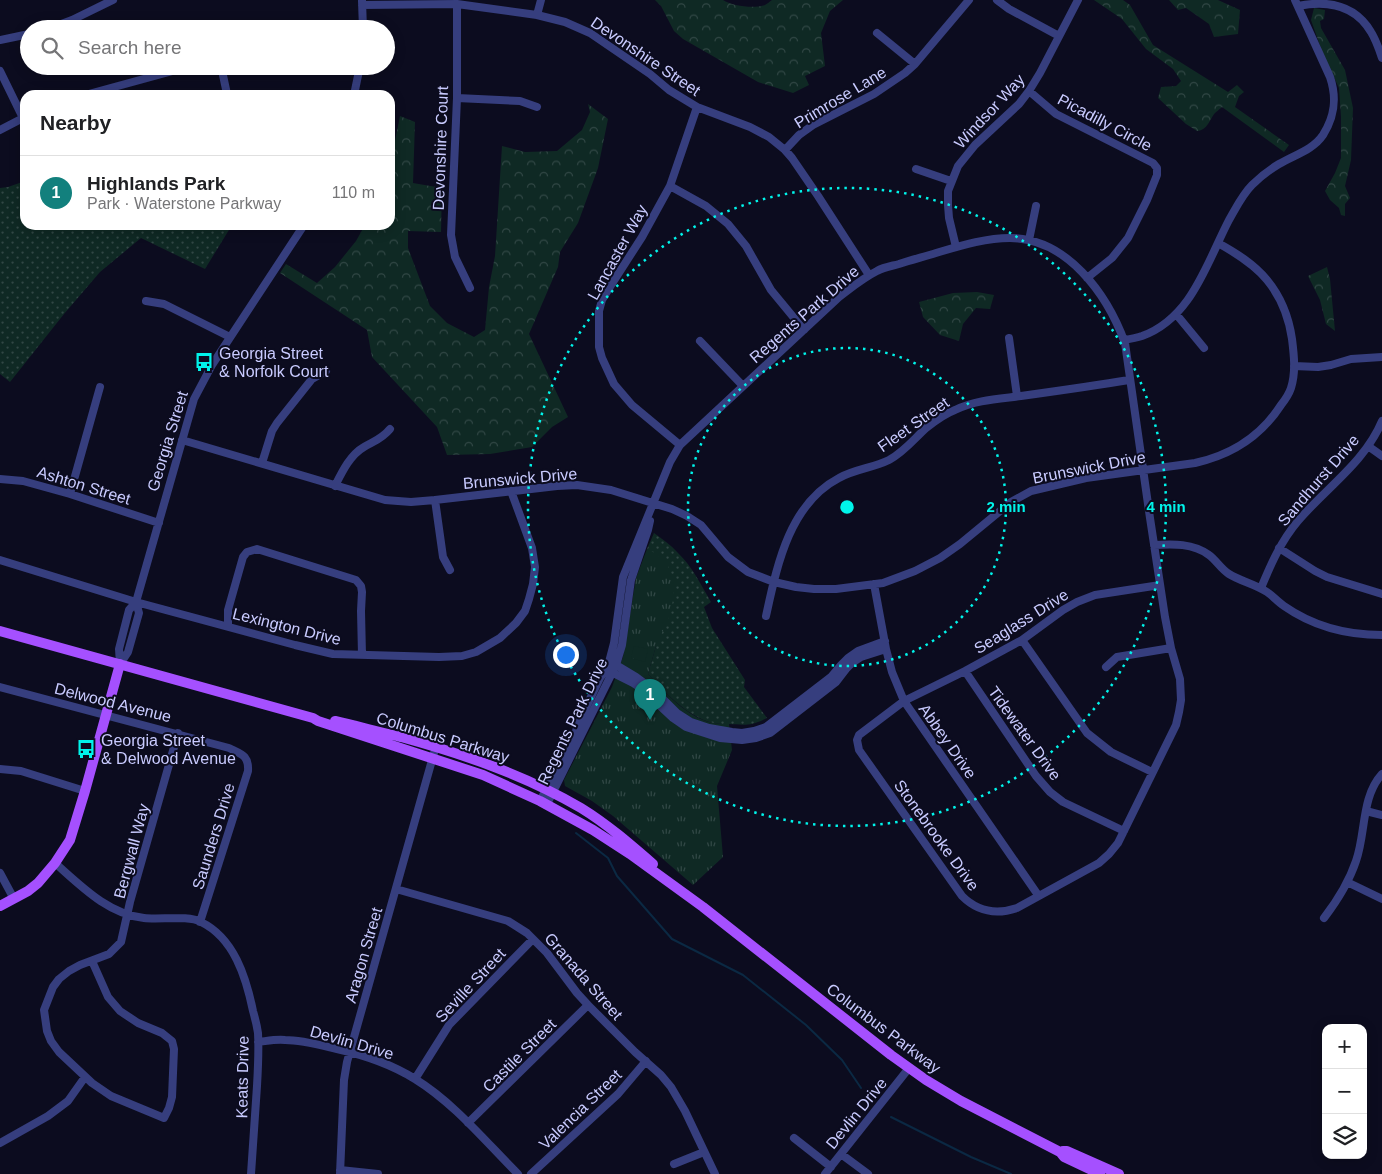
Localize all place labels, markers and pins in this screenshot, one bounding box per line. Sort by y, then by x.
place label: Georgia Street & Norfolk Court [219,345,329,380]
bus stop icon: Georgia Street & Norfolk Court [193,351,215,373]
centre of rings [838,498,856,516]
pin: 1 [634,679,666,720]
place label: Georgia Street & Delwood Avenue [101,732,236,767]
bus stop icon: Georgia Street & Delwood Avenue [75,738,97,760]

